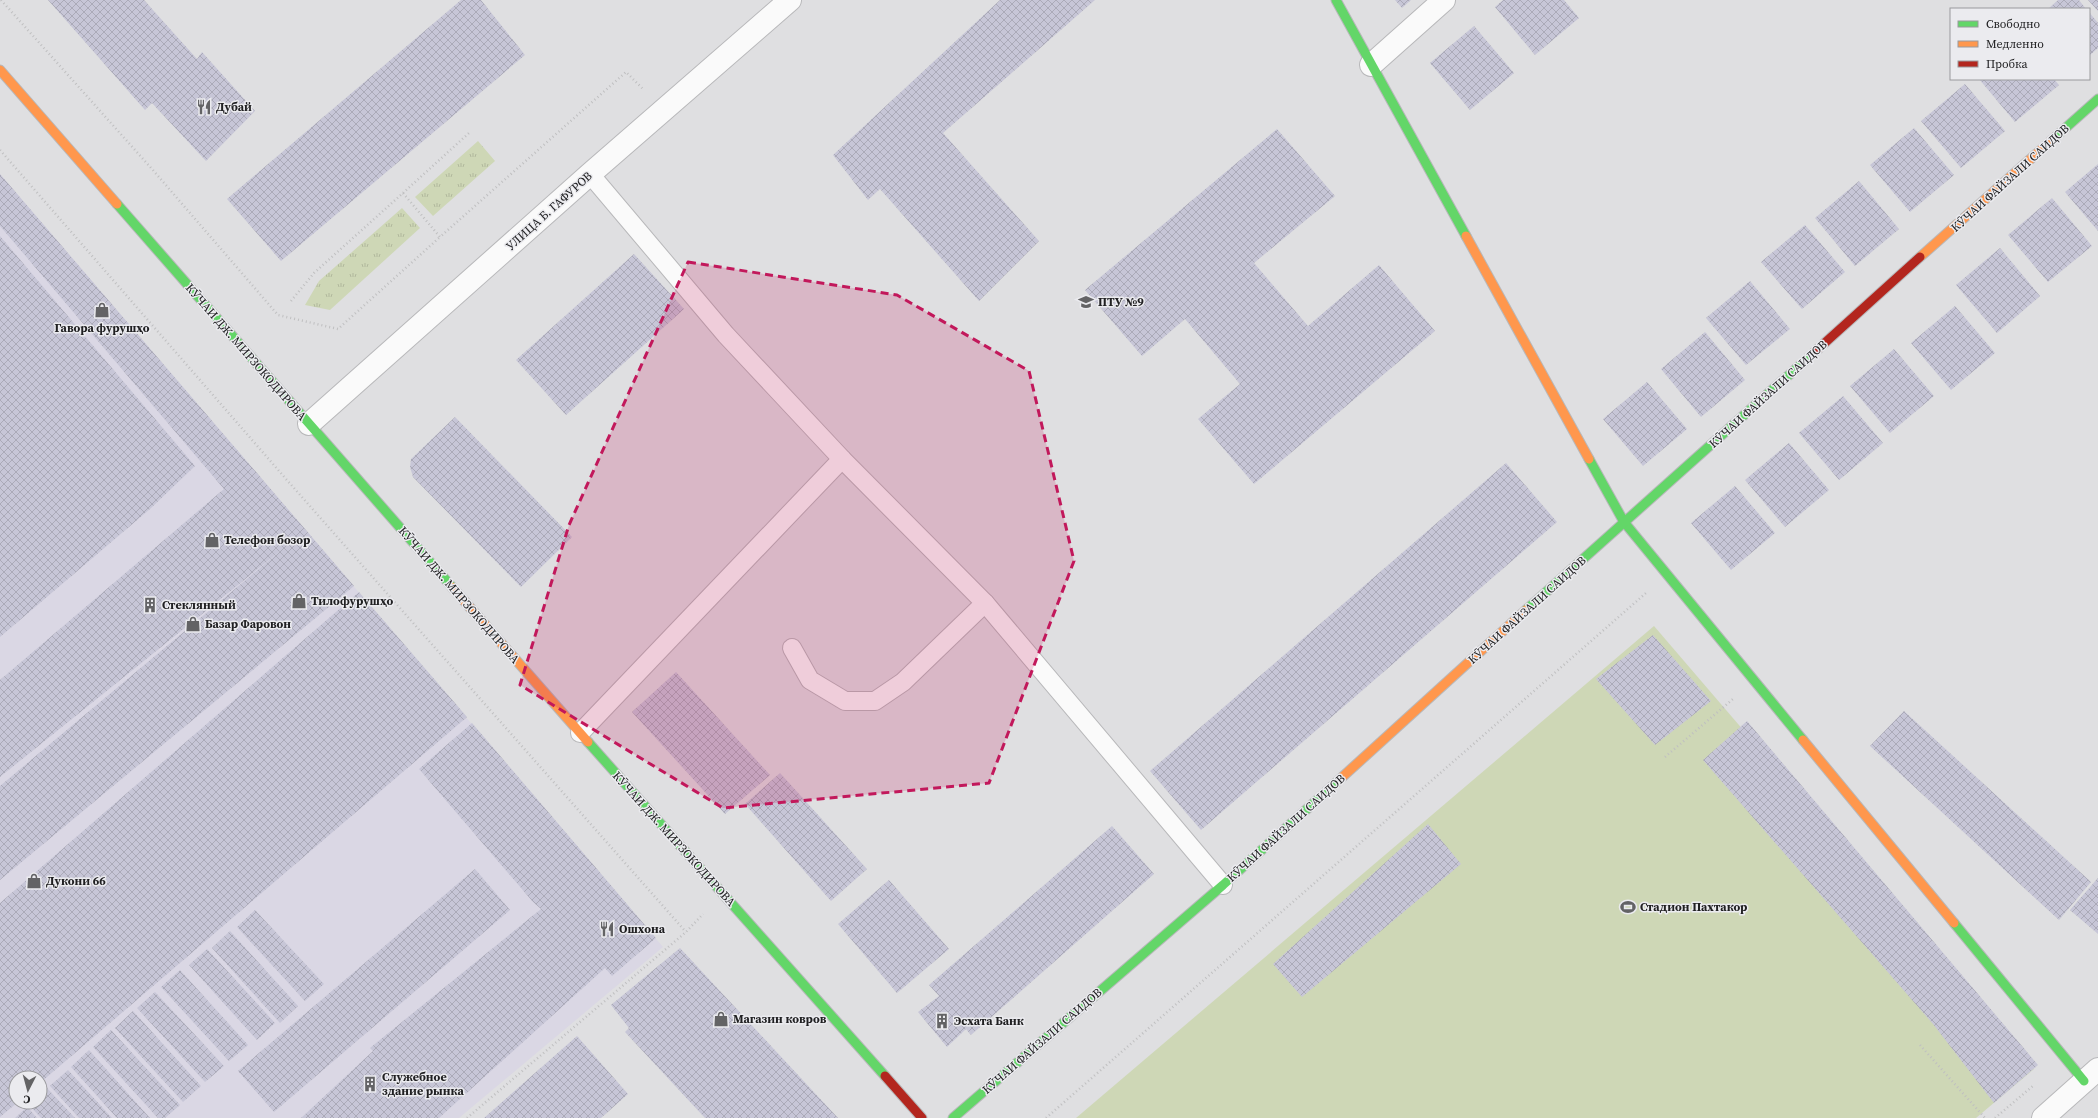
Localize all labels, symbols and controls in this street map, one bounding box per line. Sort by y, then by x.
legend [1950,8,2090,80]
text: Свободно [1986,16,2041,32]
text: Медленно [1986,36,2044,52]
text: Пробка [1986,56,2029,72]
restaurant icon: Дубай [195,98,213,116]
place label: Дубай [216,99,252,115]
street label: КӮЧАИ ФАЙЗАЛИ САИДОВ [1948,120,2073,235]
street label: УЛИЦА Б. ГАФУРОВ [502,168,596,254]
street label: КӮЧАИ ДЖ. МИРЗОКОДИРОВА [182,280,310,424]
school or university icon: ПТУ №9 [1077,293,1095,311]
place label: ПТУ №9 [1098,294,1144,310]
shop icon: Гавора фурушҳо [93,301,111,319]
place label: Гавора фурушҳо [54,320,150,336]
street label: КӮЧАИ ФАЙЗАЛИ САИДОВ [1706,336,1831,451]
street label: КӮЧАИ ДЖ. МИРЗОКОДИРОВА [395,523,523,667]
shop icon: Телефон бозор [203,531,221,549]
place label: Телефон бозор [224,532,310,548]
street label: КӮЧАИ ФАЙЗАЛИ САИДОВ [1465,552,1590,667]
shop icon: Тилофурушҳо [290,592,308,610]
place label: Тилофурушҳо [311,593,393,609]
building icon: Стеклянный [141,596,159,614]
place label: Стеклянный [162,597,236,613]
shop icon: Базар Фаровон [184,615,202,633]
place label: Базар Фаровон [205,616,291,632]
street label: КӮЧАИ ДЖ. МИРЗОКОДИРОВА [609,768,739,910]
street label: КӮЧАИ ФАЙЗАЛИ САИДОВ [1224,770,1349,885]
shop icon: Дукони 66 [25,872,43,890]
place label: Дукони 66 [46,873,106,889]
sports icon: Стадион Пахтакор [1619,898,1637,916]
place label: Стадион Пахтакор [1640,899,1747,915]
restaurant icon: Ошхона [598,920,616,938]
place label: Ошхона [619,921,666,937]
street label: КӮЧАИ ФАЙЗАЛИ САИДОВ [979,984,1106,1097]
shop icon: Магазин ковров [712,1010,730,1028]
place label: Магазин ковров [733,1011,827,1027]
building icon: Эсхата Банк [933,1012,951,1030]
place label: Эсхата Банк [954,1013,1024,1029]
place label: Служебное здание рынка [382,1069,465,1099]
north arrow [8,1070,48,1110]
building icon: Служебное здание рынка [361,1075,379,1093]
text: С [23,1092,31,1107]

